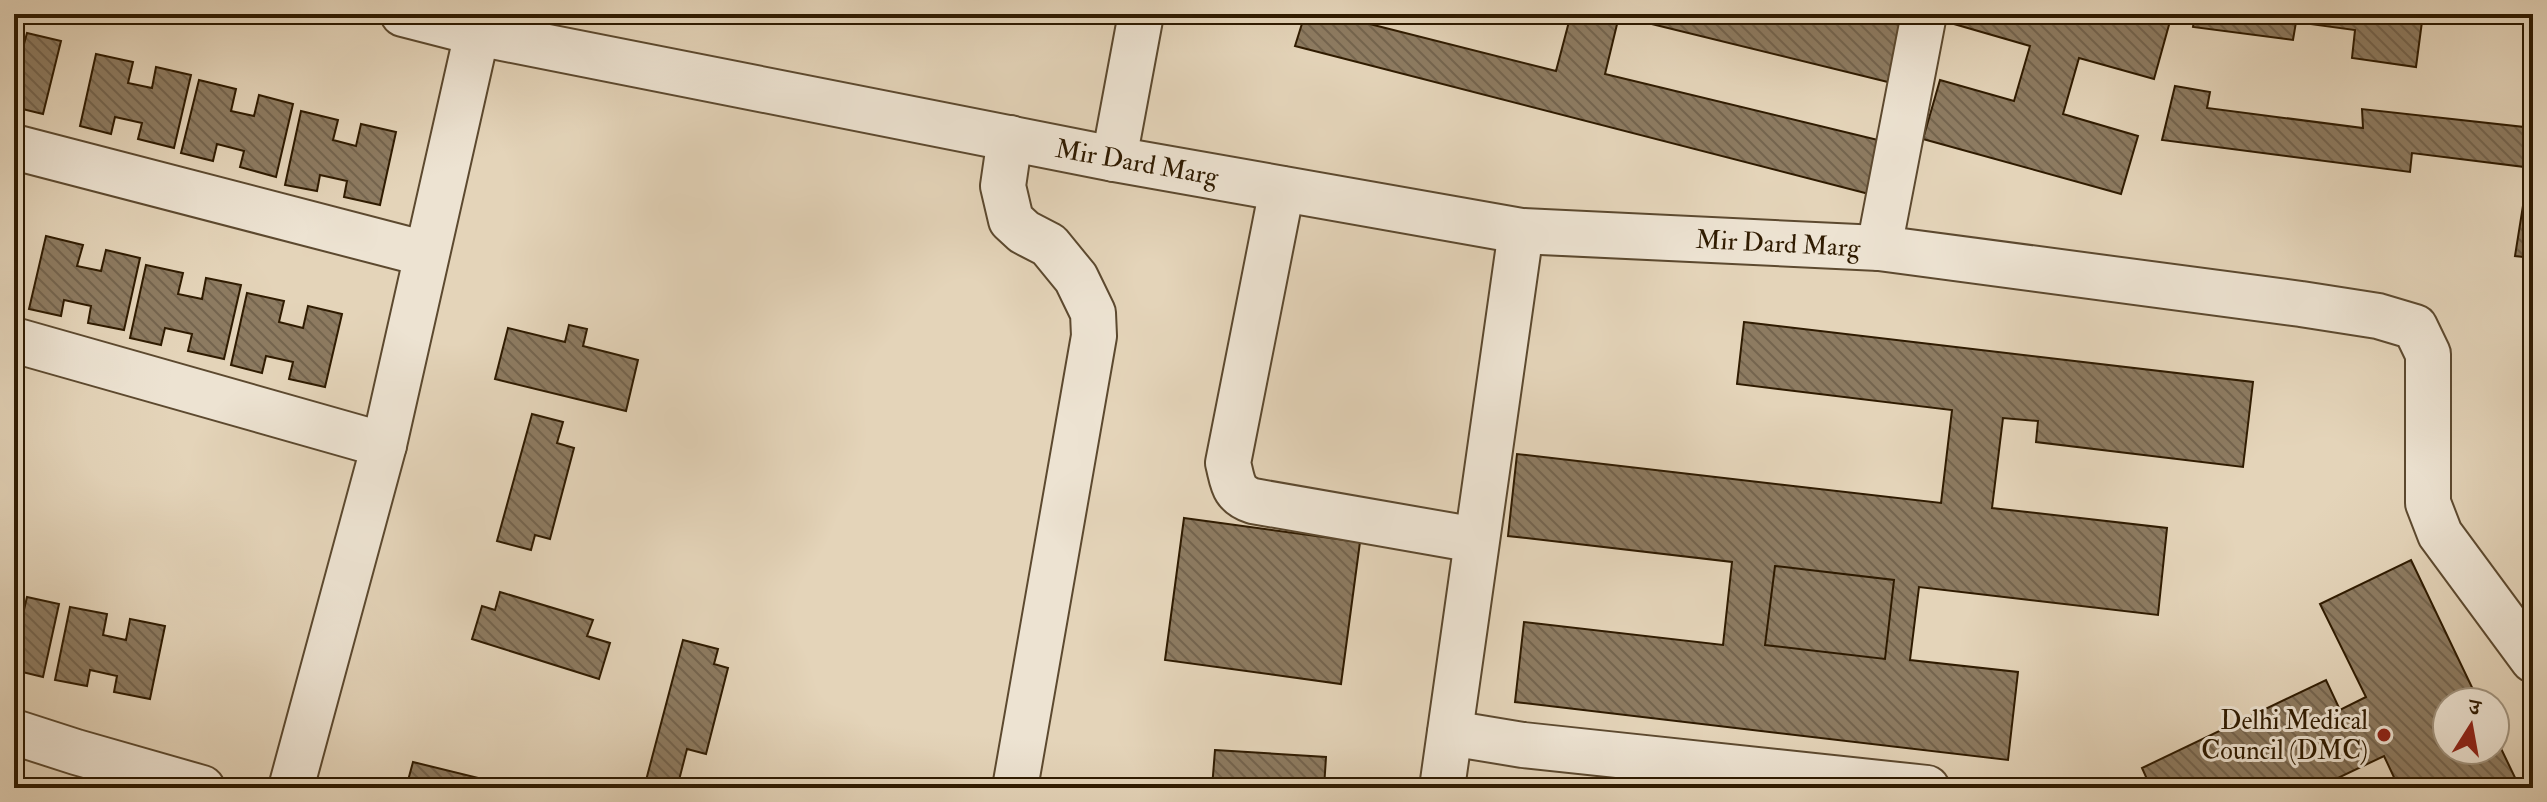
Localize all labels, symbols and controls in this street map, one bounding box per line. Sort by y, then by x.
street label: Mir Dard Marg [1053,133,1222,193]
street label: Mir Dard Marg [1695,224,1862,264]
north arrow [2431,686,2511,766]
text: उ [2464,692,2485,723]
place label: Delhi Medical Council (DMC) [2201,705,2368,767]
marker: Delhi Medical Council (DMC) [2375,726,2393,744]

